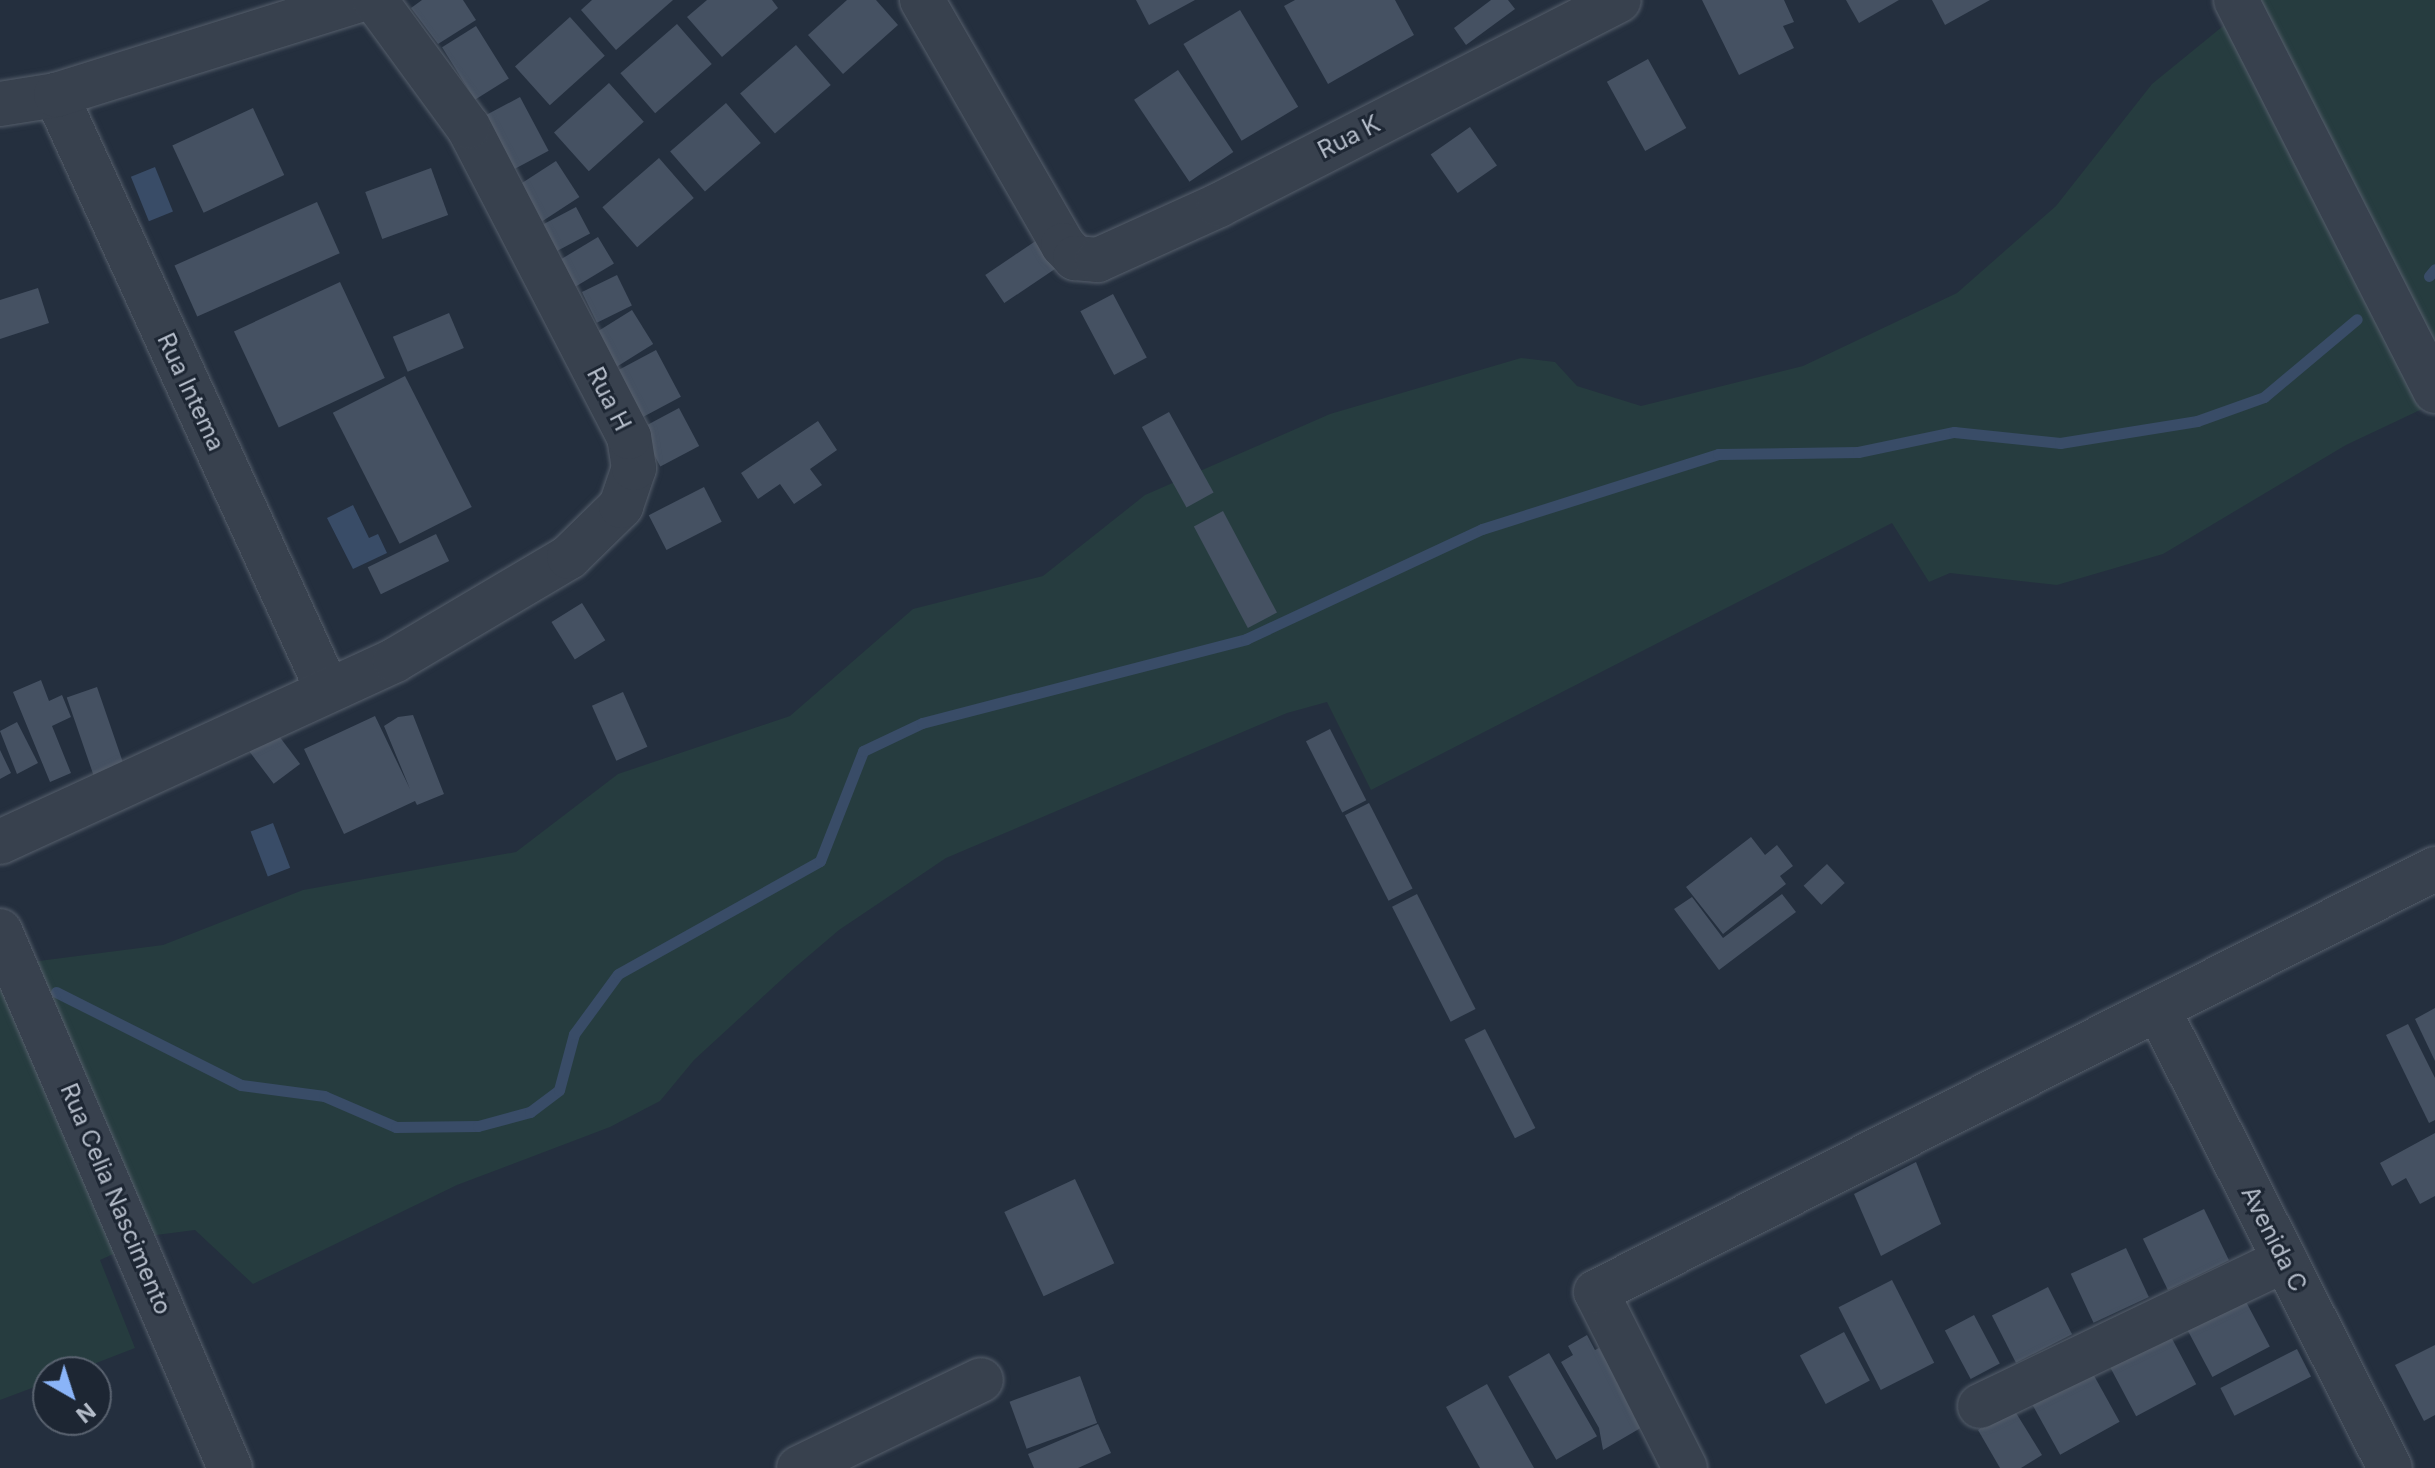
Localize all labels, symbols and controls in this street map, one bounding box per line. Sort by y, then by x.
street label: Rua K [1313,109,1385,165]
street label: Rua Intema [151,329,231,455]
street label: Rua H [581,362,637,436]
street label: Rua Celia Nascimento [54,1079,178,1319]
street label: Avenida C [2235,1182,2313,1296]
north arrow [32,1356,112,1436]
text: N [71,1398,101,1428]

